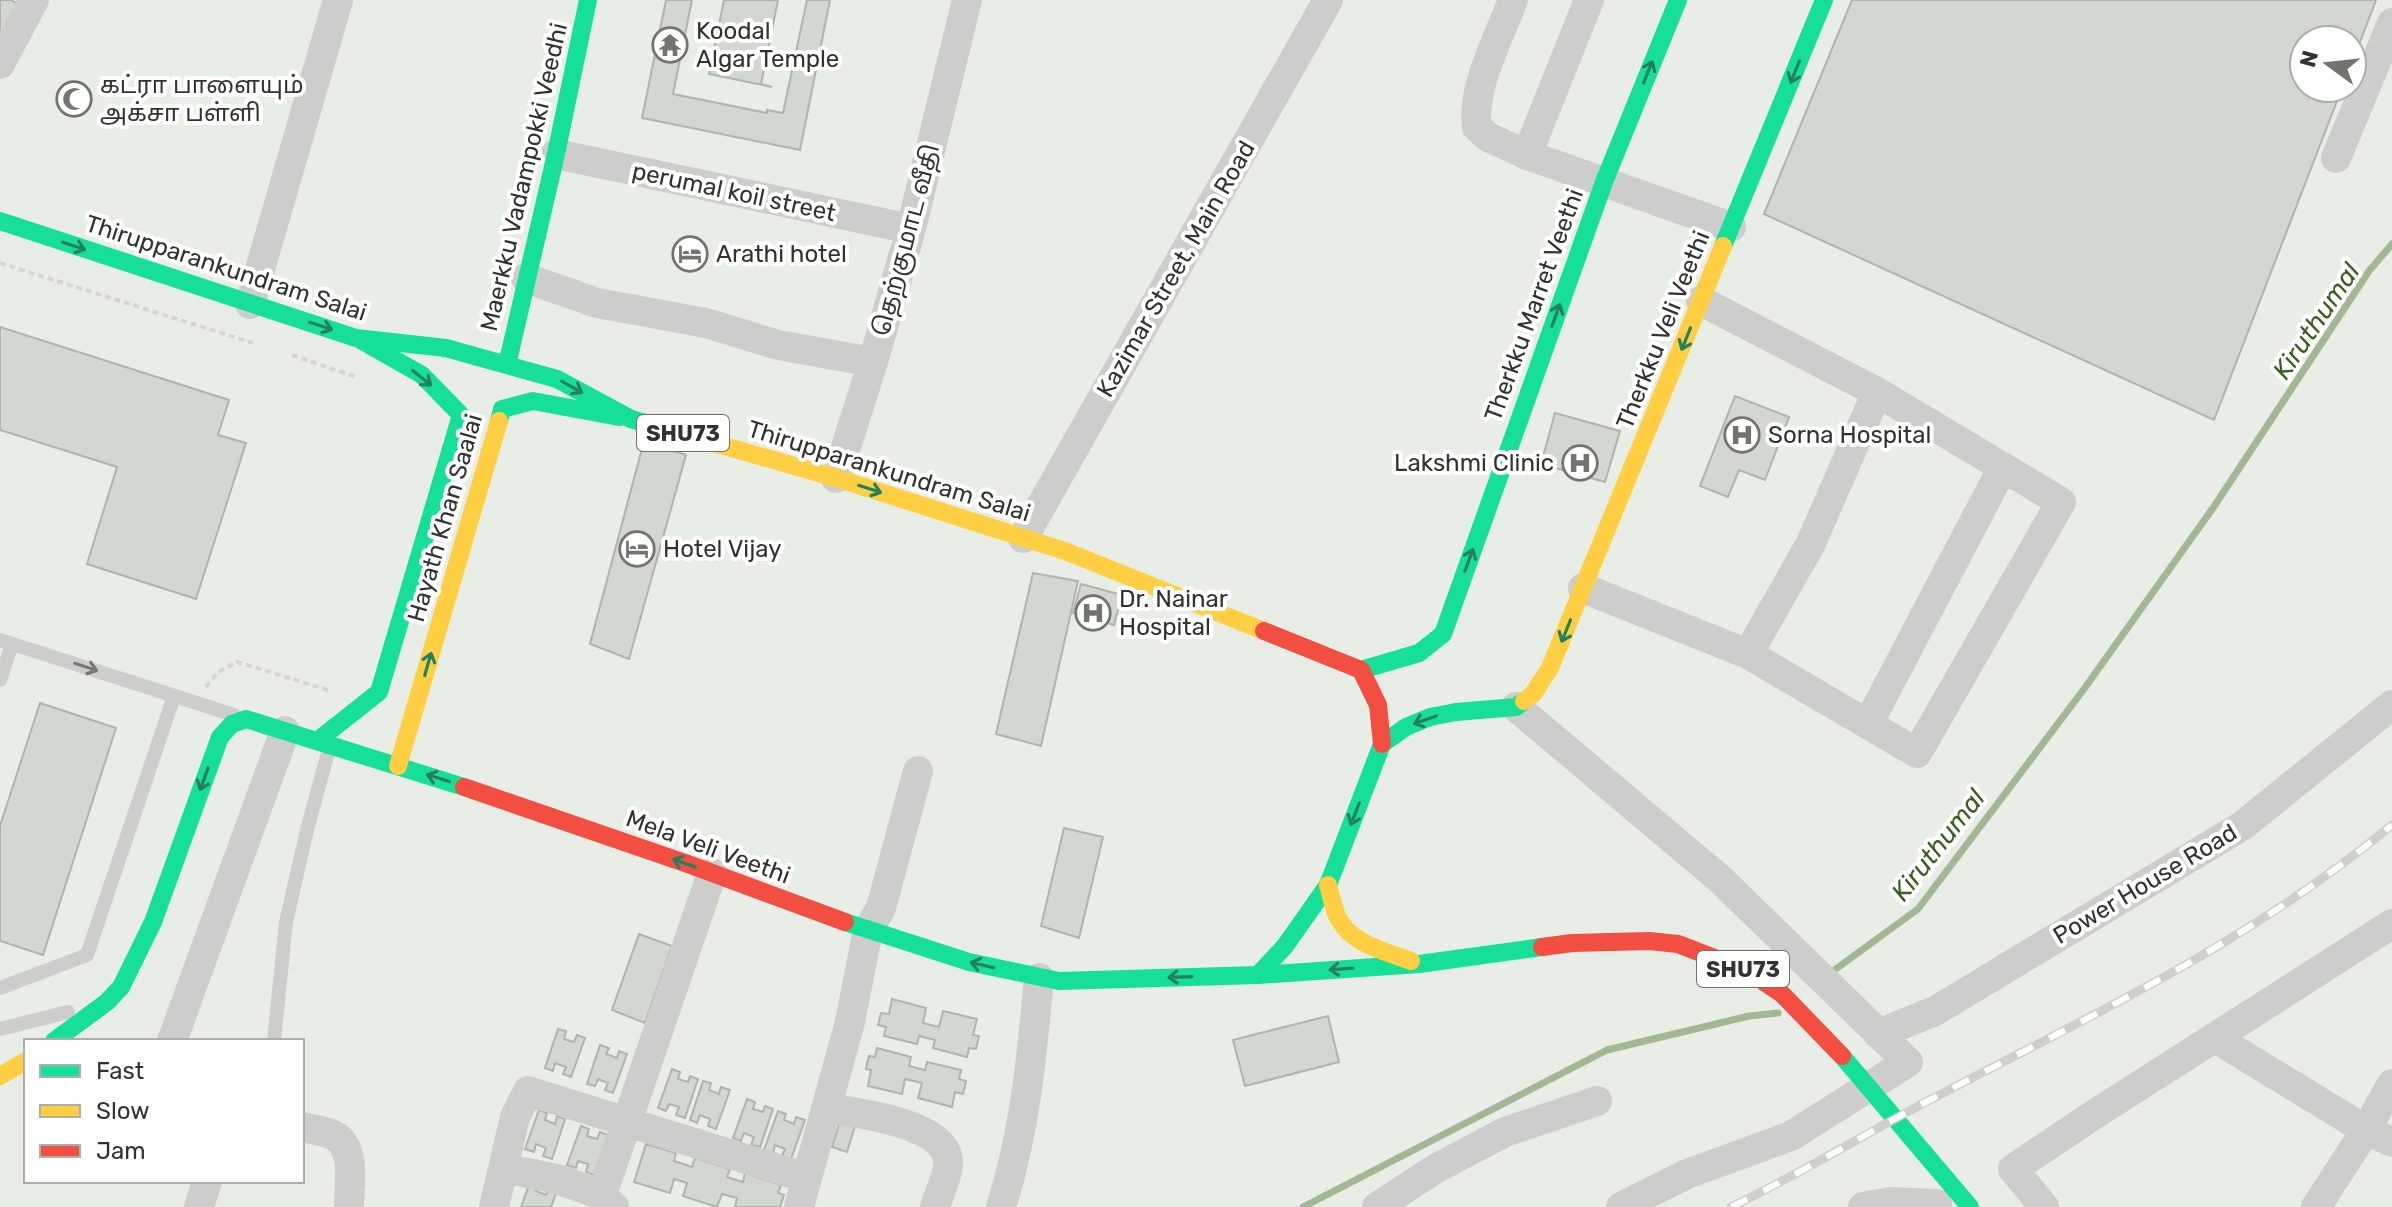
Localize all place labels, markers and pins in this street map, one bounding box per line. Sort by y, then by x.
place label: Koodal Algar Temple [696,17,839,73]
temple icon: Koodal Algar Temple [651,26,689,64]
place label: கட்ரா பாளையும் அக்சா பள்ளி [100,71,304,127]
mosque icon: கட்ரா பாளையும் அக்சா பள்ளி [55,80,93,118]
hotel icon: Arathi hotel [671,235,709,273]
place label: Arathi hotel [716,240,847,268]
hospital icon: Sorna Hospital [1723,416,1761,454]
place label: Sorna Hospital [1768,421,1931,449]
hospital icon: Lakshmi Clinic [1561,444,1599,482]
place label: Lakshmi Clinic [1394,449,1554,477]
hotel icon: Hotel Vijay [618,530,656,568]
place label: Hotel Vijay [663,535,781,563]
place label: Dr. Nainar Hospital [1119,585,1228,641]
hospital icon: Dr. Nainar Hospital [1074,594,1112,632]

